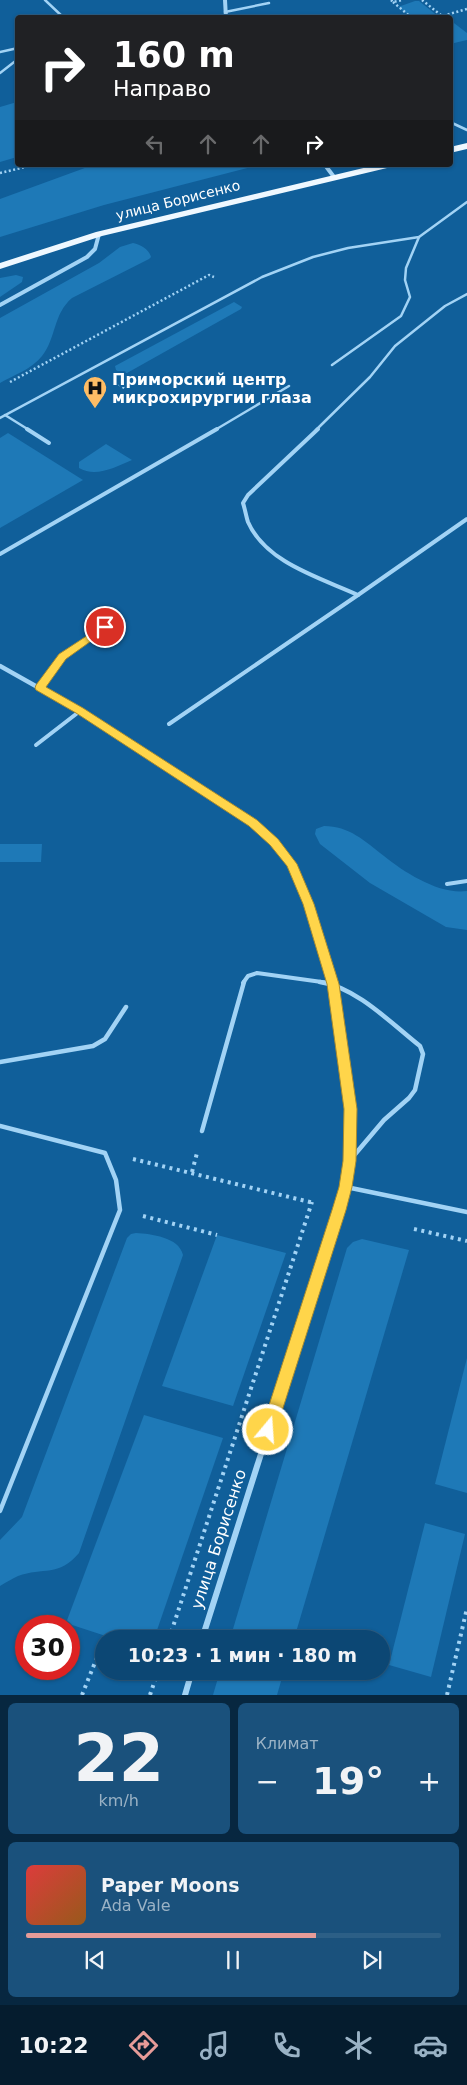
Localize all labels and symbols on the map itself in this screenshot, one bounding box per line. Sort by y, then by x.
street label: улица Борисенко [114,177,242,223]
place label: Приморский центр микрохирургии глаза [112,370,312,407]
hospital icon: Приморский центр микрохирургии глаза [82,375,108,409]
pin [84,606,126,648]
position arrow [241,1403,293,1455]
street label: улица Борисенко [187,1467,250,1611]
speed limit sign: 30 [15,1615,80,1680]

